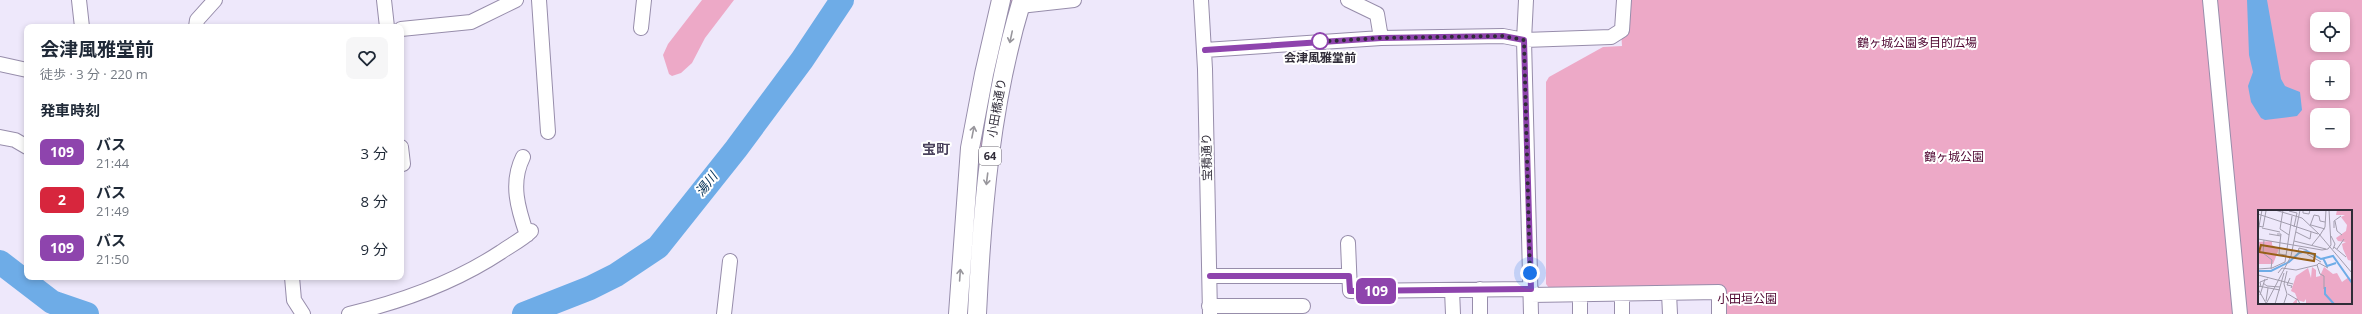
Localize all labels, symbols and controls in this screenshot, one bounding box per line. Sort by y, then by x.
map controls [2310,12,2350,148]
button: locate [2310,12,2350,52]
one-way arrow [1006,31,1014,44]
marker: 会津風雅堂前 [1311,32,1329,50]
park label: 鶴ヶ城公園多目的広場 [1857,34,1977,51]
text: 会津風雅堂前 [40,36,154,62]
button: heart [346,37,388,79]
place label: 会津風雅堂前 [1284,49,1356,66]
button: + [2310,60,2350,100]
text: 徒歩 · 3 分 · 220 m [40,65,148,83]
street label: 小田橋通り [983,77,1010,139]
text: 発車時刻 [40,100,100,120]
button: − [2310,108,2350,148]
one-way arrow [969,126,977,139]
street label: 宝積通り [1198,133,1215,181]
text: バス [96,134,126,154]
district label: 宝町 [922,139,950,158]
text: 109 [50,142,74,161]
text: 3 分 [361,143,388,163]
road number: 64 [979,147,1001,165]
park label: 鶴ヶ城公園 [1924,148,1984,165]
text: 21:44 [96,154,129,172]
water label: 湯川 [691,167,722,200]
one-way arrow [983,172,990,185]
text: バス [96,182,126,202]
text: 2 [58,190,66,209]
text: 8 分 [361,191,388,211]
text: 21:49 [96,202,129,220]
inset map [2258,210,2352,304]
text: バス [96,230,126,250]
text: 109 [50,238,74,257]
text: 9 分 [361,239,388,259]
text: 21:50 [96,250,129,268]
your location [1520,263,1540,283]
one-way arrow [957,269,964,282]
line badge: 109 [1353,278,1399,304]
text: 109 [1364,281,1388,300]
park label: 小田垣公園 [1717,290,1777,307]

